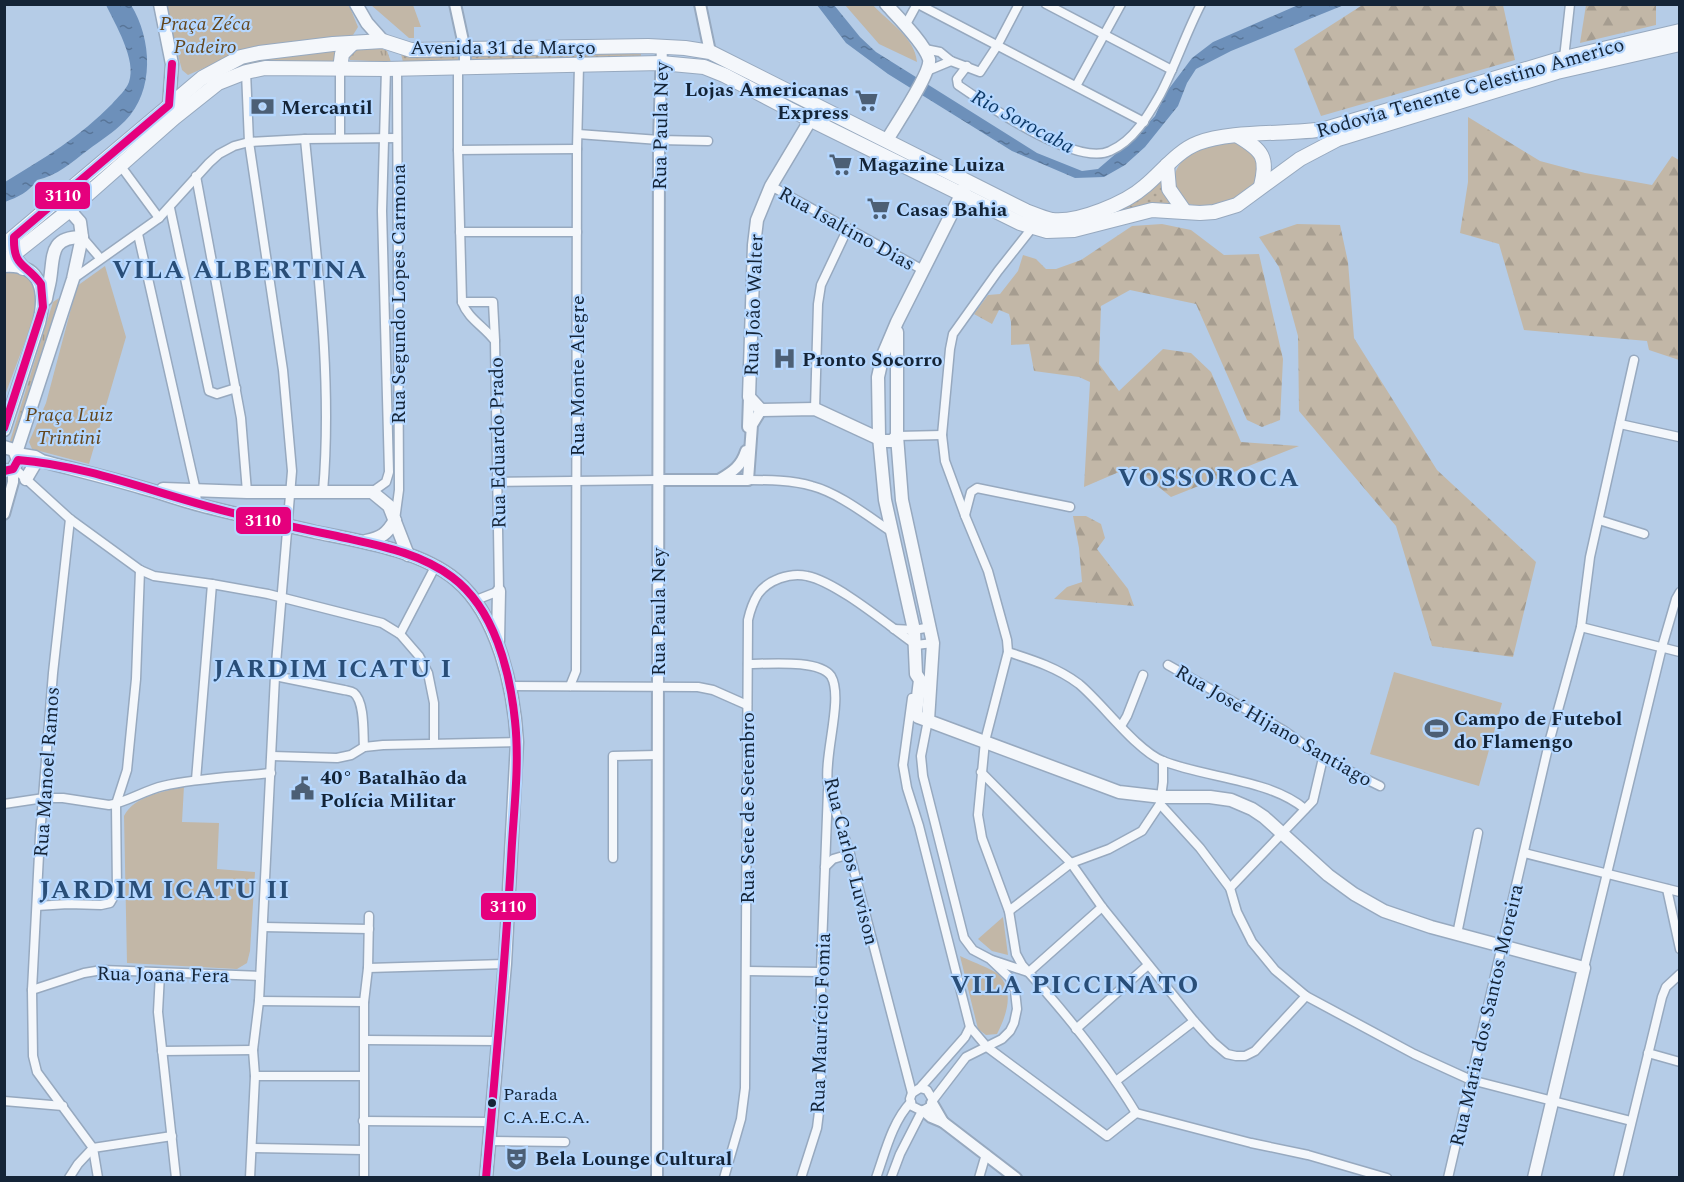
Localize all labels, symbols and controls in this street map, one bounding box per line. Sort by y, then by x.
park label: Praça Zéca Padeiro [159,9,251,62]
street label: Rodovia Tenente Celestino Americo [1313,30,1628,146]
street label: Avenida 31 de Março [410,33,596,63]
street label: Rua Paula Ney [645,60,677,191]
place label: Lojas Americanas Express [685,75,849,128]
water label: Rio Sorocaba [965,81,1080,163]
supermarket icon: Lojas Americanas Express [854,87,880,113]
place label: Mercantil [281,93,373,123]
bank icon: Mercantil [250,94,276,120]
place label: Magazine Luiza [858,150,1005,180]
supermarket icon: Magazine Luiza [827,151,853,177]
street label: Rua Segundo Lopes Carmona [384,164,414,424]
street label: Rua Isaltino Dias [773,179,920,279]
line badge: 3110 [34,181,91,210]
text: 3110 [45,184,81,208]
place label: Casas Bahia [896,195,1008,225]
supermarket icon: Casas Bahia [865,196,891,222]
street label: Rua João Walter [737,233,771,377]
district label: VILA ALBERTINA [112,250,368,290]
street label: Rua Monte Alegre [563,295,593,457]
place label: Pronto Socorro [802,345,942,375]
hospital icon: Pronto Socorro [771,346,797,372]
street label: Rua Eduardo Prado [482,357,514,529]
park label: Praça Luiz Trintini [25,400,113,453]
district label: VOSSOROCA [1118,458,1300,498]
line badge: 3110 [235,506,292,535]
text: 3110 [245,509,281,533]
street label: Rua Paula Ney [644,546,674,676]
district label: JARDIM ICATU I [213,649,453,689]
street label: Rua José Hijano Santiago [1169,657,1378,795]
street label: Rua Manoel Ramos [26,686,68,858]
place label: Campo de Futebol do Flamengo [1454,704,1622,757]
street label: Rua Sete de Setembro [733,712,763,904]
sports icon: Campo de Futebol do Flamengo [1423,716,1449,742]
place label: 40° Batalhão da Polícia Militar [320,763,468,816]
street label: Rua Carlos Luvison [816,774,886,949]
public building icon: 40° Batalhão da Polícia Militar [289,775,315,801]
district label: JARDIM ICATU II [39,870,291,910]
street label: Rua Maria dos Santos Moreira [1442,881,1532,1149]
line badge: 3110 [480,892,537,921]
text: 3110 [490,895,526,919]
street label: Rua Maurício Fomia [803,932,839,1114]
street label: Rua Joana Fera [96,959,230,991]
district label: VILA PICCINATO [950,965,1200,1005]
place label: Parada C.A.E.C.A. [503,1081,590,1131]
marker: Parada C.A.E.C.A. [486,1097,498,1109]
place label: Bela Lounge Cultural [535,1144,732,1174]
theatre icon: Bela Lounge Cultural [504,1145,530,1171]

